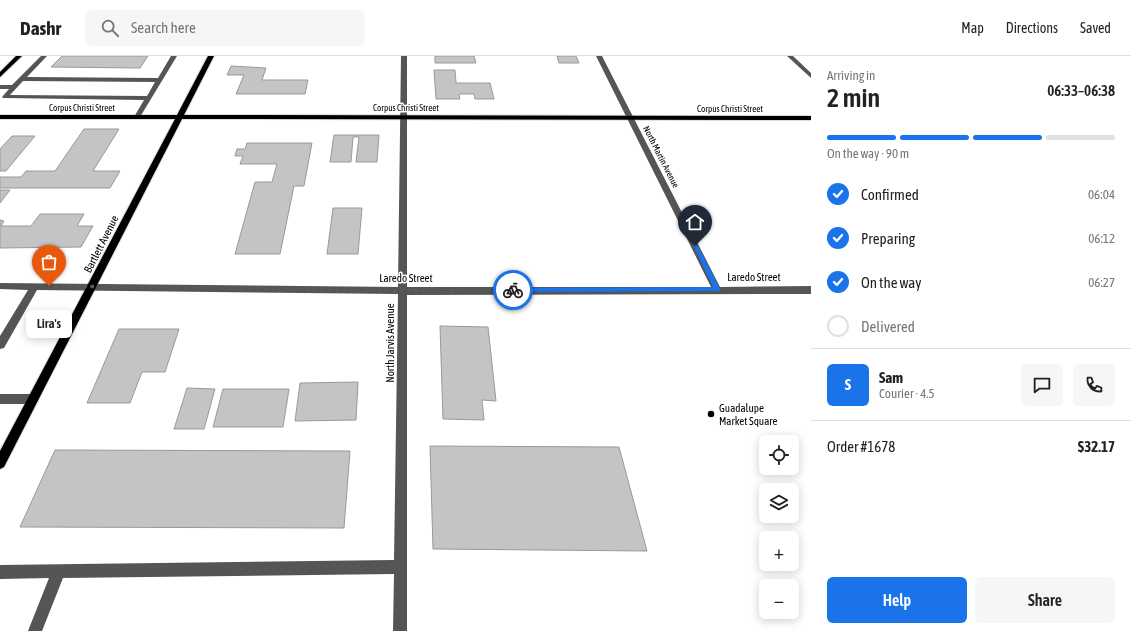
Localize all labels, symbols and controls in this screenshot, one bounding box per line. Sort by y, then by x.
search box [85,10,365,46]
text: Dashr [20,17,61,39]
icon: search [99,17,121,39]
text: Search here [131,19,196,36]
text: Map [961,20,984,36]
text: Directions [1006,20,1058,36]
text: Saved [1080,20,1111,36]
text: Arriving in [827,68,875,83]
text: 06:33–06:38 [1047,82,1115,99]
text: 2 min [827,83,880,113]
street label: Corpus Christi Street [49,103,115,113]
street label: Corpus Christi Street [373,103,439,113]
street label: Corpus Christi Street [697,104,763,114]
street label: North Martin Avenue [641,124,681,190]
text: On the way · 90 m [827,146,909,161]
icon: check [827,183,849,205]
text: Confirmed [861,186,919,203]
text: 06:04 [1088,187,1115,202]
pin [678,205,712,246]
icon: home [684,211,706,233]
street label: Bartlett Avenue [81,213,121,275]
icon: check [827,227,849,249]
text: Preparing [861,230,915,247]
text: 06:12 [1088,231,1115,246]
pin [32,245,66,286]
icon: bag [38,251,60,273]
courier [493,270,533,310]
street label: Laredo Street [727,271,781,283]
icon: check [827,271,849,293]
street label: Laredo Street [379,272,433,284]
text: On the way [861,274,922,291]
text: 06:27 [1088,275,1115,290]
icon: bike [502,279,524,301]
street label: North Jarvis Avenue [384,303,396,383]
callout: Lira's [26,310,72,338]
text: Lira's [37,316,61,331]
text: Delivered [861,318,915,335]
button: chat [1021,364,1063,406]
button: phone [1073,364,1115,406]
text: Sam [879,369,903,386]
text: S [845,376,851,393]
text: Courier · 4.5 [879,386,935,401]
place label: Guadalupe Market Square [719,402,778,427]
marker: Guadalupe Market Square [706,409,716,419]
map controls [759,435,799,619]
button: locate [759,435,799,475]
text: Order #1678 [827,438,895,455]
text: $32.17 [1078,438,1115,455]
button: layers [759,483,799,523]
button: + [759,531,799,571]
button: Help [827,577,967,623]
button: Share [975,577,1115,623]
button: − [759,579,799,619]

